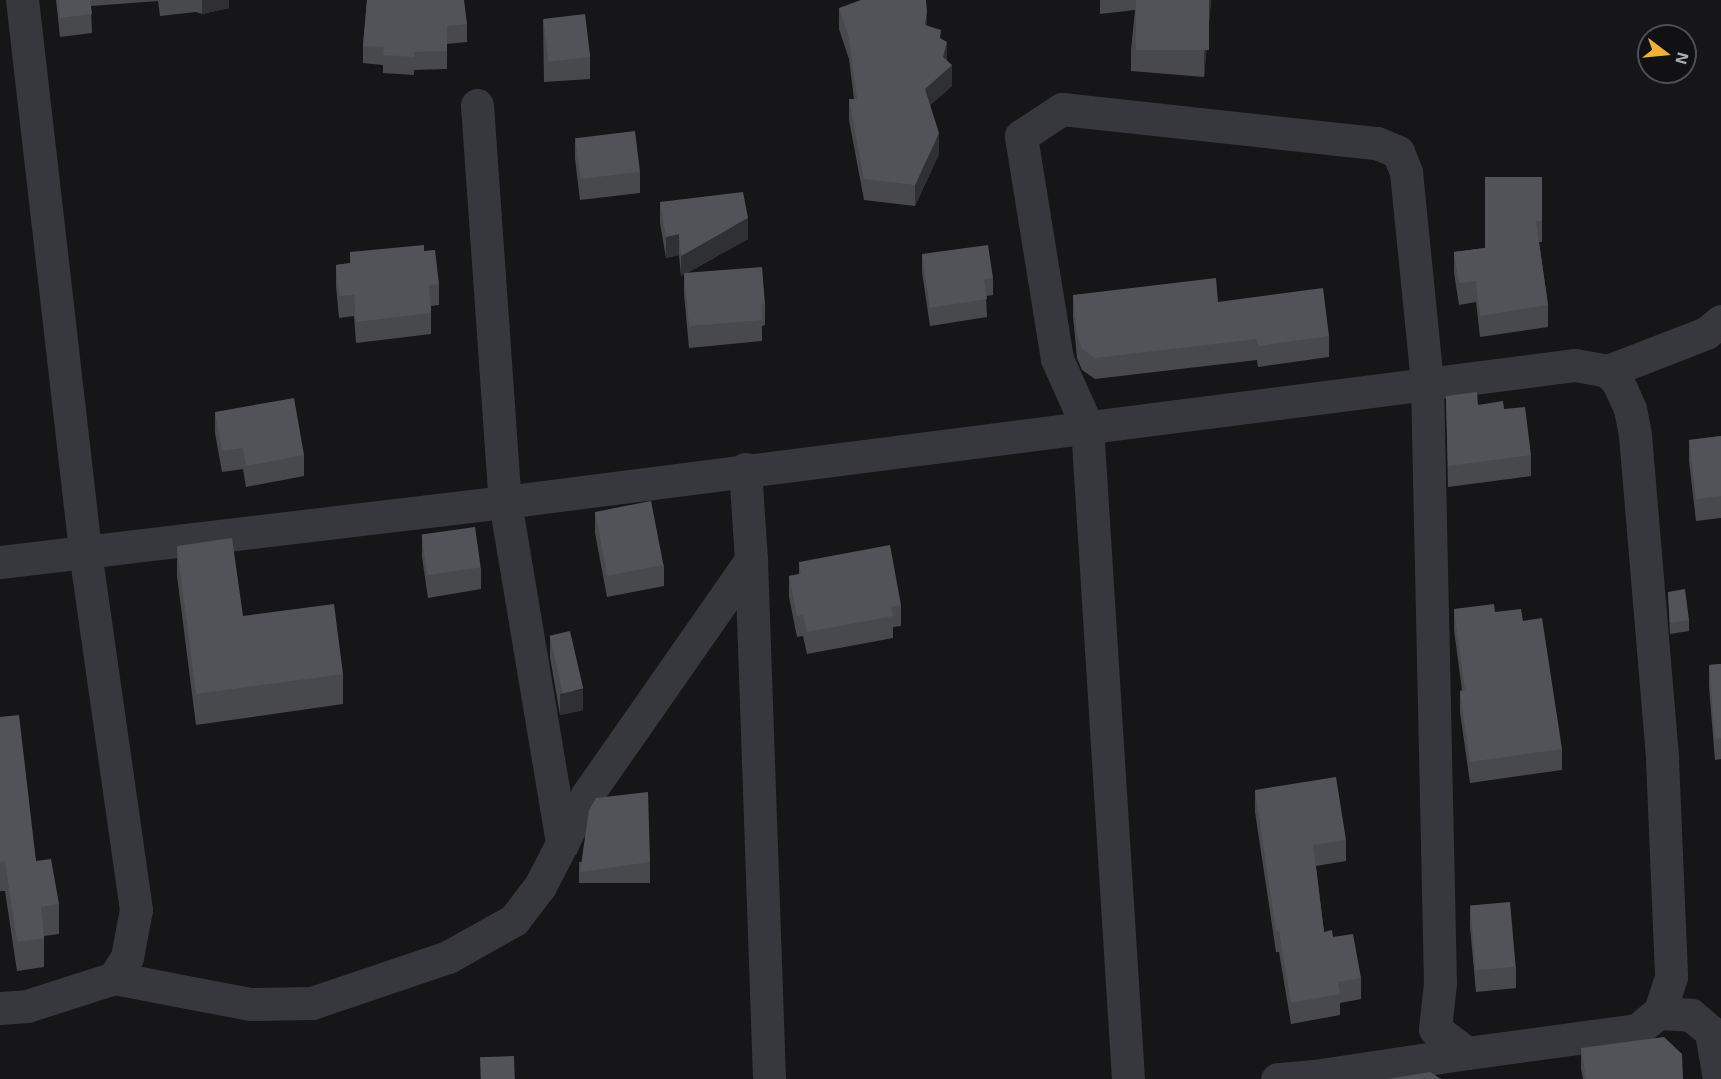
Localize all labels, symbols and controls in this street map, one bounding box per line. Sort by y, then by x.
north arrow [1637,24,1697,84]
text: N [1672,50,1694,67]

